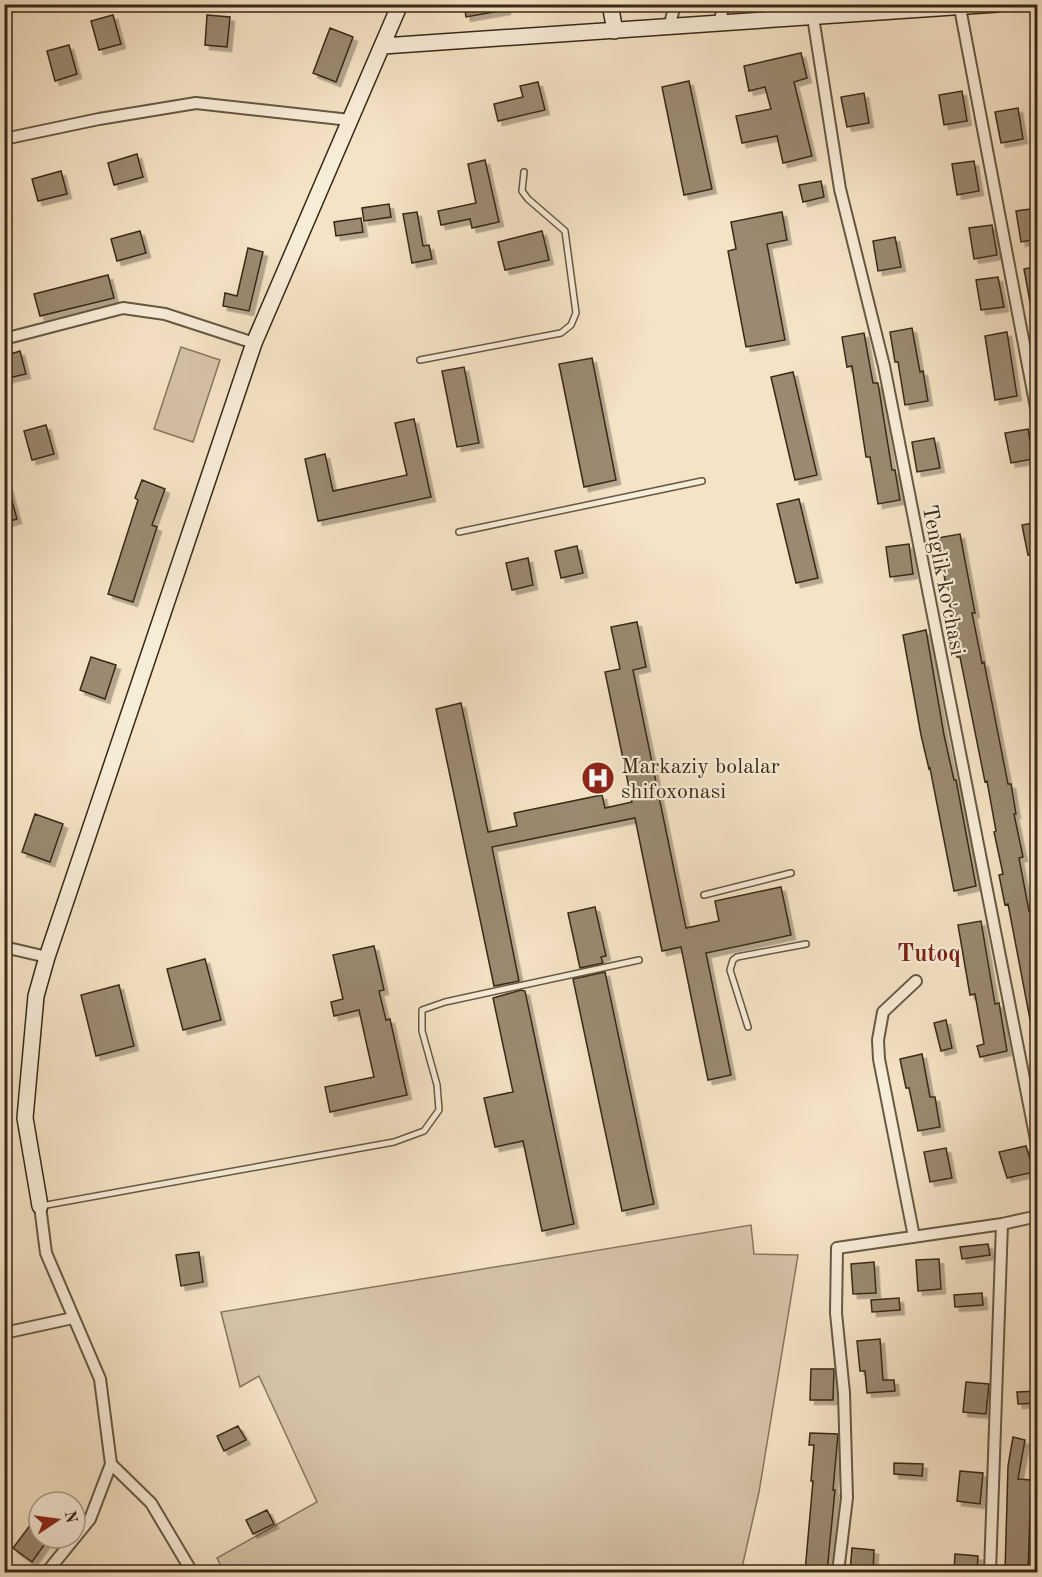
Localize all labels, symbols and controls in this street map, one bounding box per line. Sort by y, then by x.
street label: Tenglik ko'chasi [918,503,968,658]
place label: Markaziy bolalar shifoxonasi [621,756,780,803]
hospital icon: Markaziy bolalar shifoxonasi [580,760,616,796]
district label: Tutoq [897,943,961,967]
north arrow [27,1490,87,1550]
text: N [60,1509,79,1526]

